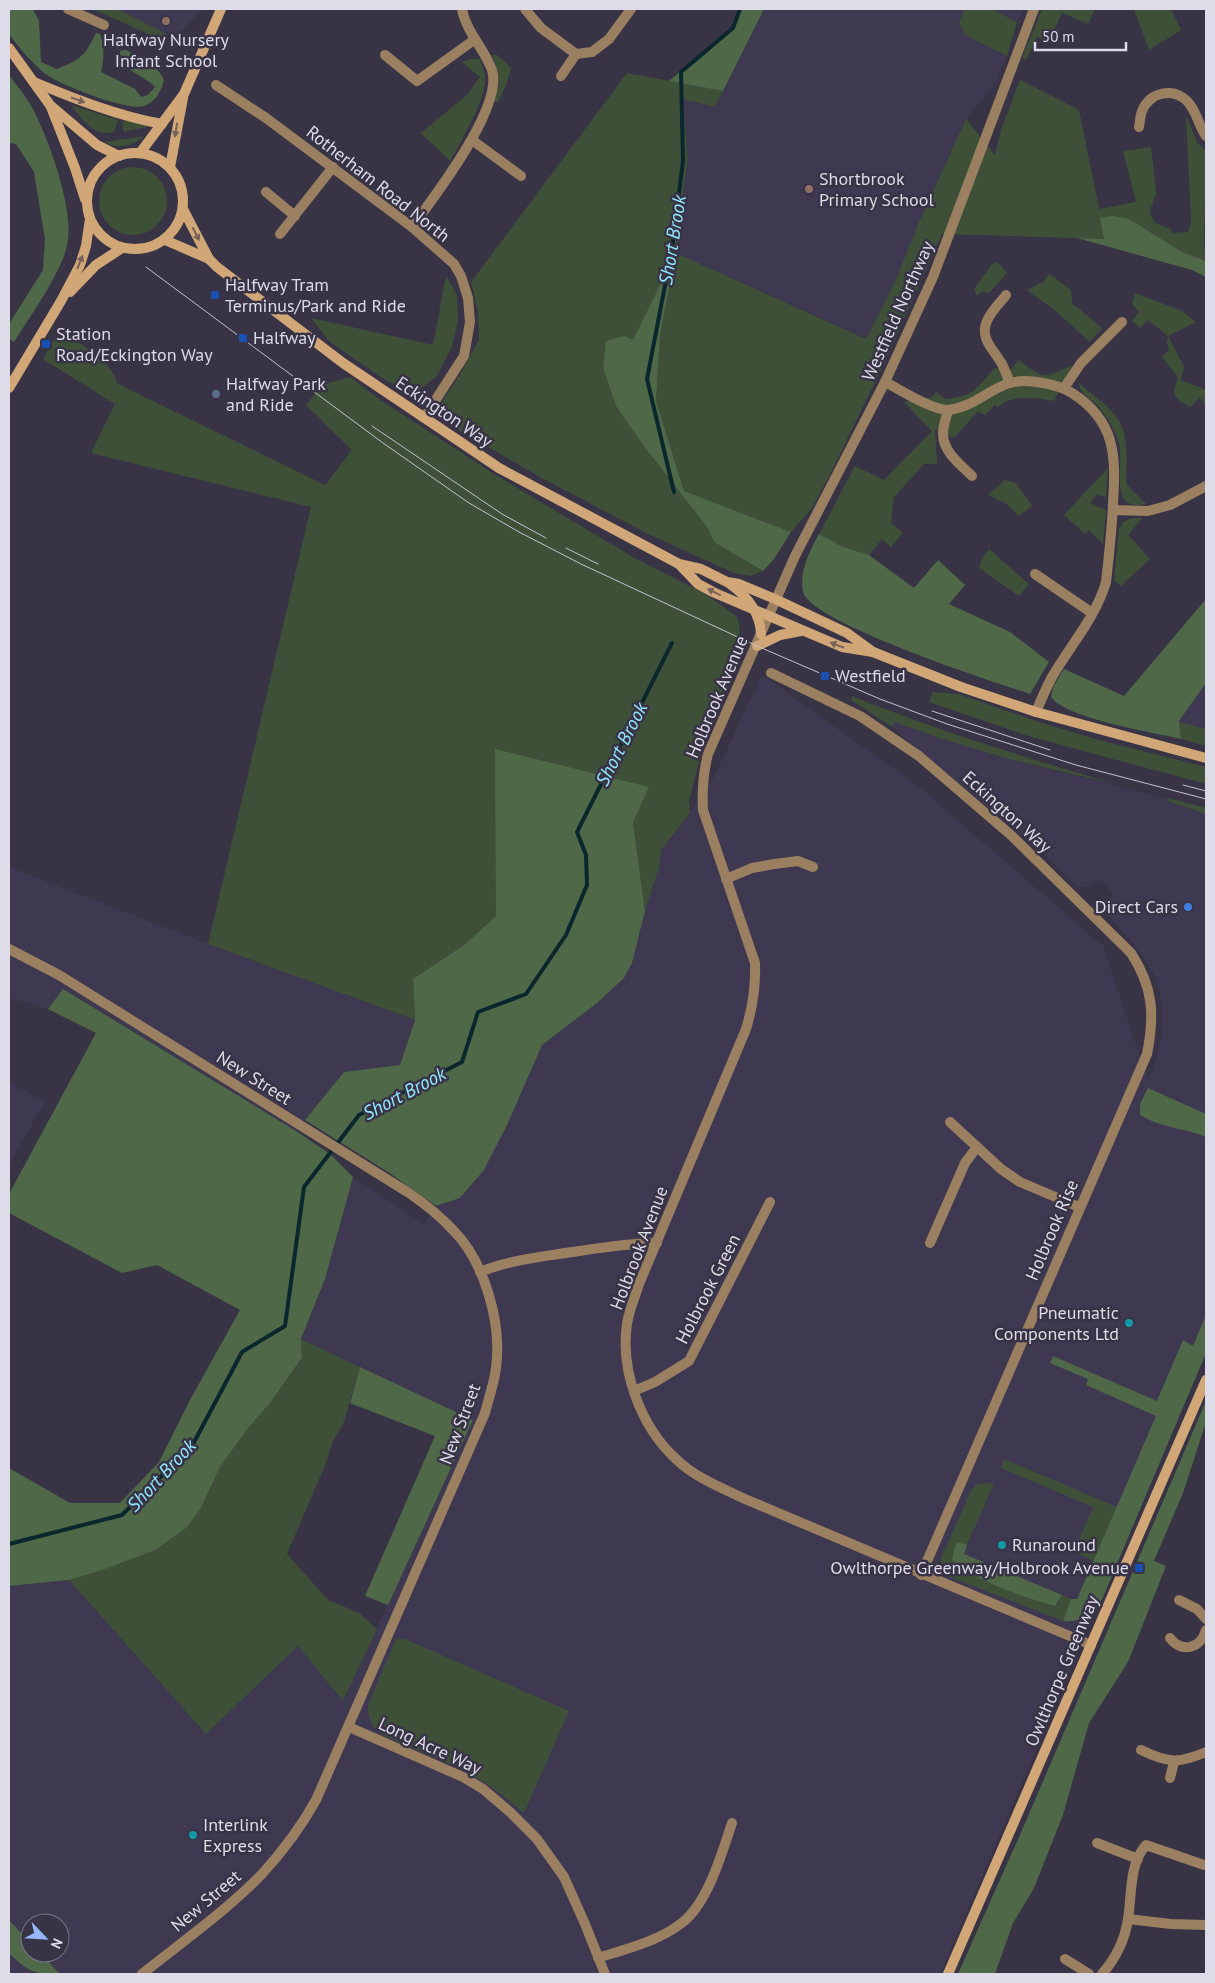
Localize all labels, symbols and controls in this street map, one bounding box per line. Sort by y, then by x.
marker: Halfway Nursery Infant School [160,15,172,27]
scale bar [1035,20,1126,52]
text: 50 m [1042,27,1075,46]
place label: Halfway Nursery Infant School [103,28,230,72]
one-way arrow [71,96,86,104]
street label: Rotherham Road North [302,120,455,247]
one-way arrow [172,123,180,139]
place label: Shortbrook Primary School [819,167,934,211]
marker: Shortbrook Primary School [803,183,815,195]
water label: Short Brook [653,192,691,287]
one-way arrow [192,227,200,241]
street label: Westfield Northway [856,237,939,384]
one-way arrow [77,255,85,269]
place label: Halfway Tram Terminus/Park and Ride [225,273,406,317]
marker: Halfway Tram Terminus/Park and Ride [209,289,221,301]
place label: Station Road/Eckington Way [56,322,213,366]
place label: Halfway [253,326,316,349]
marker: Halfway [237,332,249,344]
marker: Station Road/Eckington Way [40,338,52,350]
street label: Eckington Way [391,371,498,453]
place label: Halfway Park and Ride [226,372,326,416]
marker: Halfway Park and Ride [210,388,222,400]
one-way arrow [706,588,721,596]
street label: Holbrook Avenue [680,632,753,761]
one-way arrow [829,640,844,648]
place label: Westfield [835,664,906,687]
marker: Westfield [819,670,831,682]
water label: Short Brook [590,697,653,790]
street label: Eckington Way [958,766,1057,858]
place label: Direct Cars [1095,895,1178,918]
marker: Direct Cars [1182,901,1194,913]
street label: New Street [212,1045,296,1110]
water label: Short Brook [358,1060,451,1125]
street label: Holbrook Rise [1020,1176,1083,1284]
street label: Holbrook Avenue [604,1183,673,1313]
street label: Holbrook Green [670,1230,745,1348]
place label: Pneumatic Components Ltd [994,1301,1119,1345]
marker: Pneumatic Components Ltd [1123,1317,1135,1329]
street label: New Street [434,1380,485,1467]
water label: Short Brook [121,1433,202,1516]
place label: Runaround [1012,1533,1096,1556]
marker: Runaround [996,1539,1008,1551]
place label: Owlthorpe Greenway/Holbrook Avenue [830,1556,1129,1579]
marker: Owlthorpe Greenway/Holbrook Avenue [1133,1562,1145,1574]
street label: Owlthorpe Greenway [1019,1591,1104,1750]
street label: Long Acre Way [375,1712,486,1780]
place label: Interlink Express [203,1813,268,1857]
marker: Interlink Express [187,1829,199,1841]
street label: New Street [166,1865,245,1937]
north arrow [20,1913,70,1963]
text: N [47,1936,67,1951]

